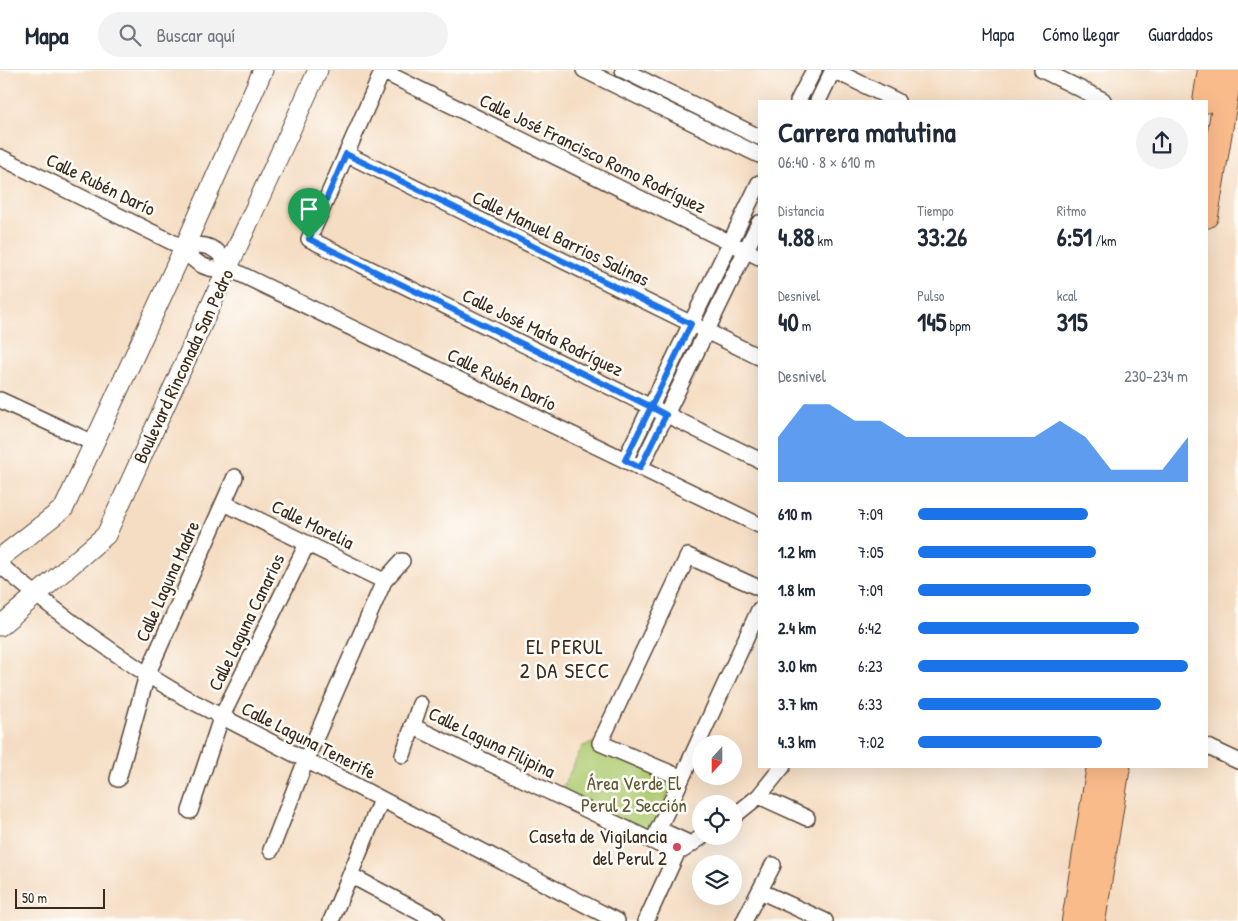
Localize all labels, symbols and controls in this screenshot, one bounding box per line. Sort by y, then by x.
search box [98,12,448,57]
text: Mapa [25,19,68,51]
icon: search [116,21,144,49]
text: Buscar aquí [156,22,236,48]
text: Mapa [982,22,1014,47]
text: Cómo llegar [1042,22,1120,47]
text: Guardados [1148,22,1213,47]
street label: Calle José Francisco Romo Rodríguez [475,87,711,219]
text: Carrera matutina [778,113,956,151]
button: share [1136,117,1188,169]
street label: Calle Rubén Darío [42,146,160,222]
text: 06:40 · 8 × 610 m [778,151,875,173]
street label: Calle Manuel Barrios Salinas [468,184,654,292]
pin [288,188,330,239]
icon: arrive [295,195,323,223]
text: Distancia [778,201,824,220]
text: Tiempo [917,201,954,220]
text: Ritmo [1057,201,1086,220]
text: 4.88 [778,220,814,254]
text: 33:26 [917,220,967,254]
text: 6:51 [1057,220,1092,254]
text: km [814,231,833,250]
text: /km [1092,231,1117,250]
street label: Boulevard Rinconada San Pedro [126,264,240,467]
street label: Calle José Mata Rodríguez [458,282,628,382]
text: Desnivel [778,286,820,305]
text: Pulso [917,286,944,305]
text: kcal [1057,286,1077,305]
text: 40 [778,305,799,339]
text: 145 [917,305,946,339]
text: 315 [1057,305,1088,339]
text: m [799,316,811,335]
text: bpm [946,316,971,335]
street label: Calle Rubén Darío [443,341,561,417]
text: Desnivel [778,365,826,387]
text: 230–234 m [1124,365,1188,387]
street label: Calle Morelia [267,493,359,555]
text: 610 m [778,503,812,525]
text: 7:09 [858,503,883,525]
street label: Calle Laguna Madre [129,516,205,646]
text: 1.2 km [778,541,816,563]
text: 7:05 [858,541,884,563]
street label: Calle Laguna Canarios [202,549,290,695]
text: 1.8 km [778,579,815,601]
text: 7:09 [858,579,883,601]
text: 2.4 km [778,617,816,639]
text: 6:42 [858,617,882,639]
district label: EL PERUL 2 DA SECC [520,632,610,685]
text: 3.0 km [778,655,817,677]
text: 6:23 [858,655,883,677]
text: 3.7 km [778,693,818,715]
text: 6:33 [858,693,882,715]
street label: Calle Laguna Tenerife [237,695,381,785]
street label: Calle Laguna Filipina [424,700,560,784]
text: 4.3 km [778,731,816,753]
text: 7:02 [858,731,884,753]
north arrow [692,735,742,785]
map controls [692,735,742,905]
park label: Área Verde El Perul 2 Sección [581,770,687,818]
button: locate [692,795,742,845]
place label: Caseta de Vigilancia del Perul 2 [529,823,668,871]
marker: Caseta de Vigilancia del Perul 2 [671,841,683,853]
button: layers [692,855,742,905]
scale bar [15,886,105,909]
text: 50 m [22,888,47,907]

